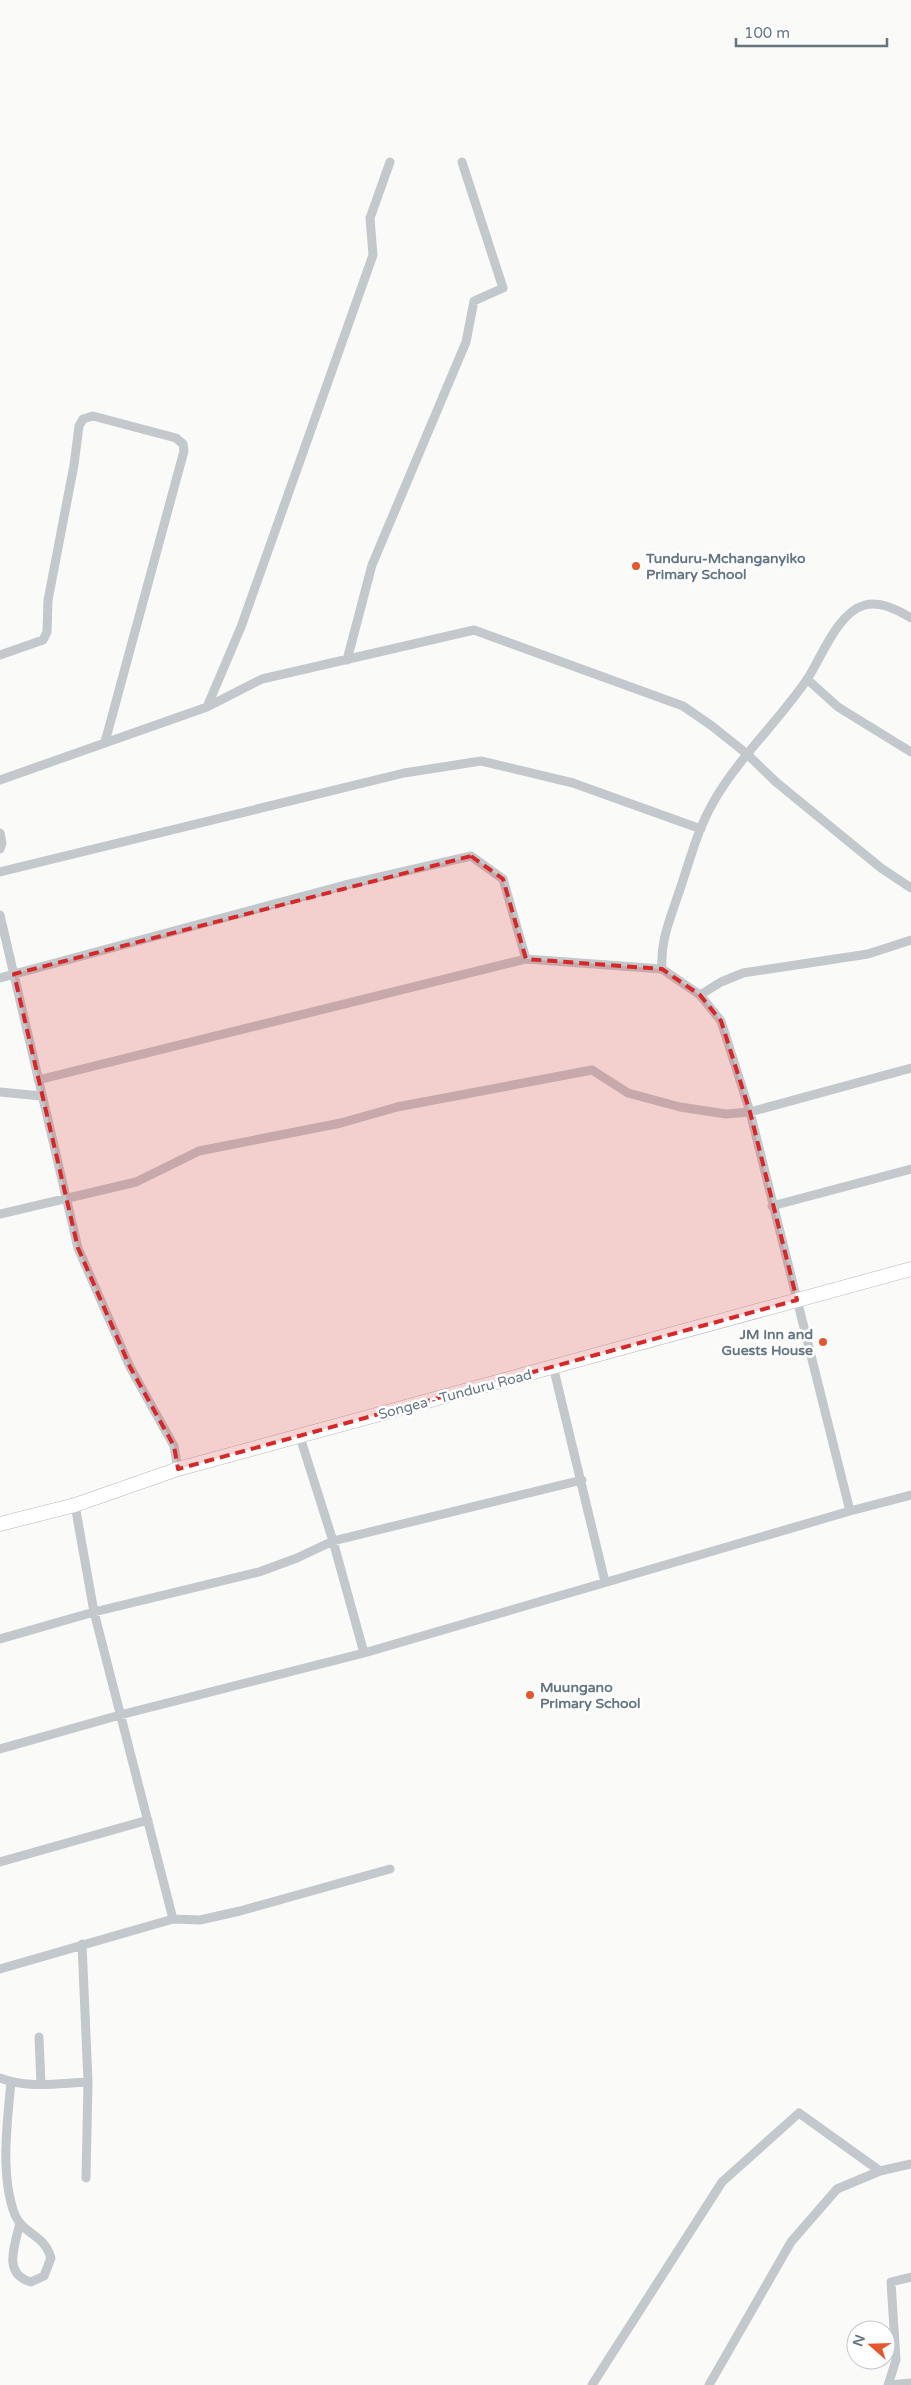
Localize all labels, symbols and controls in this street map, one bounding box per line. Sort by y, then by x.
scale bar [736,15,887,47]
text: 100 m [744,24,790,42]
place label: Tunduru-Mchanganyiko Primary School [645,550,806,583]
marker: Tunduru-Mchanganyiko Primary School [630,560,642,572]
place label: JM Inn and Guests House [722,1326,813,1359]
marker: JM Inn and Guests House [817,1336,829,1348]
street label: Songea - Tunduru Road [377,1366,534,1423]
place label: Muungano Primary School [540,1679,641,1712]
marker: Muungano Primary School [524,1689,536,1701]
north arrow [846,2320,896,2370]
text: N [849,2333,869,2349]

